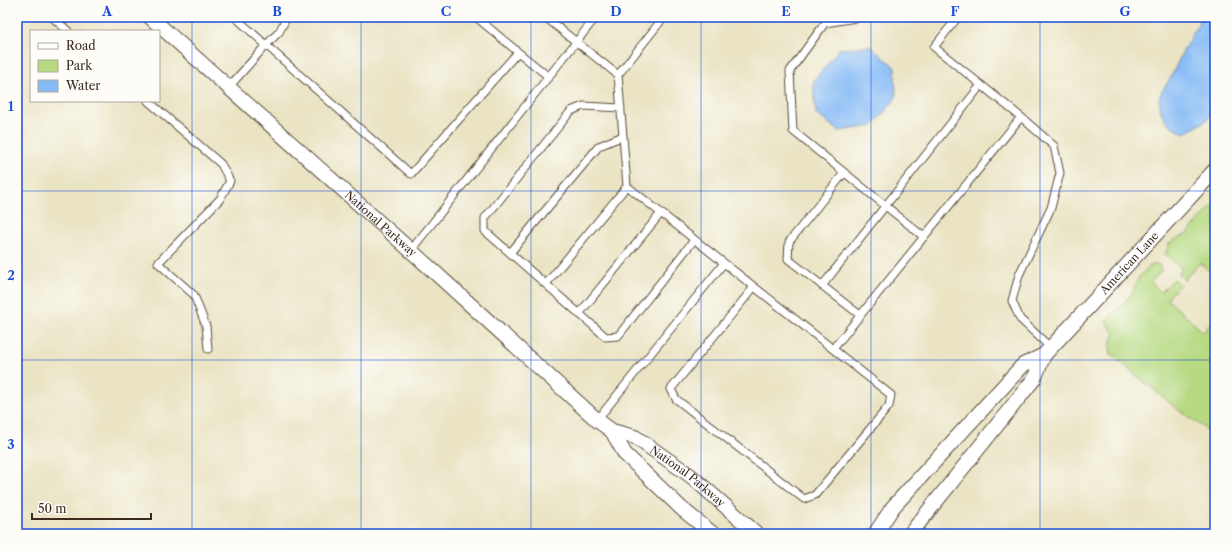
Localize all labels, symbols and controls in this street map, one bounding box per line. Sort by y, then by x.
text: A [101,3,113,19]
text: B [272,3,282,19]
text: C [441,3,451,19]
text: D [610,3,622,19]
text: E [781,3,791,19]
text: F [951,3,960,19]
text: G [1119,3,1131,19]
legend [30,30,160,102]
text: Road [66,38,96,53]
text: Park [66,58,93,73]
text: Water [65,78,100,93]
text: 1 [8,98,14,114]
street label: National Parkway [342,188,420,260]
street label: American Lane [1096,229,1162,298]
text: 2 [7,267,15,283]
text: 3 [7,436,15,452]
street label: National Parkway [647,443,729,510]
scale bar [32,495,151,521]
text: 50 m [38,501,67,516]

